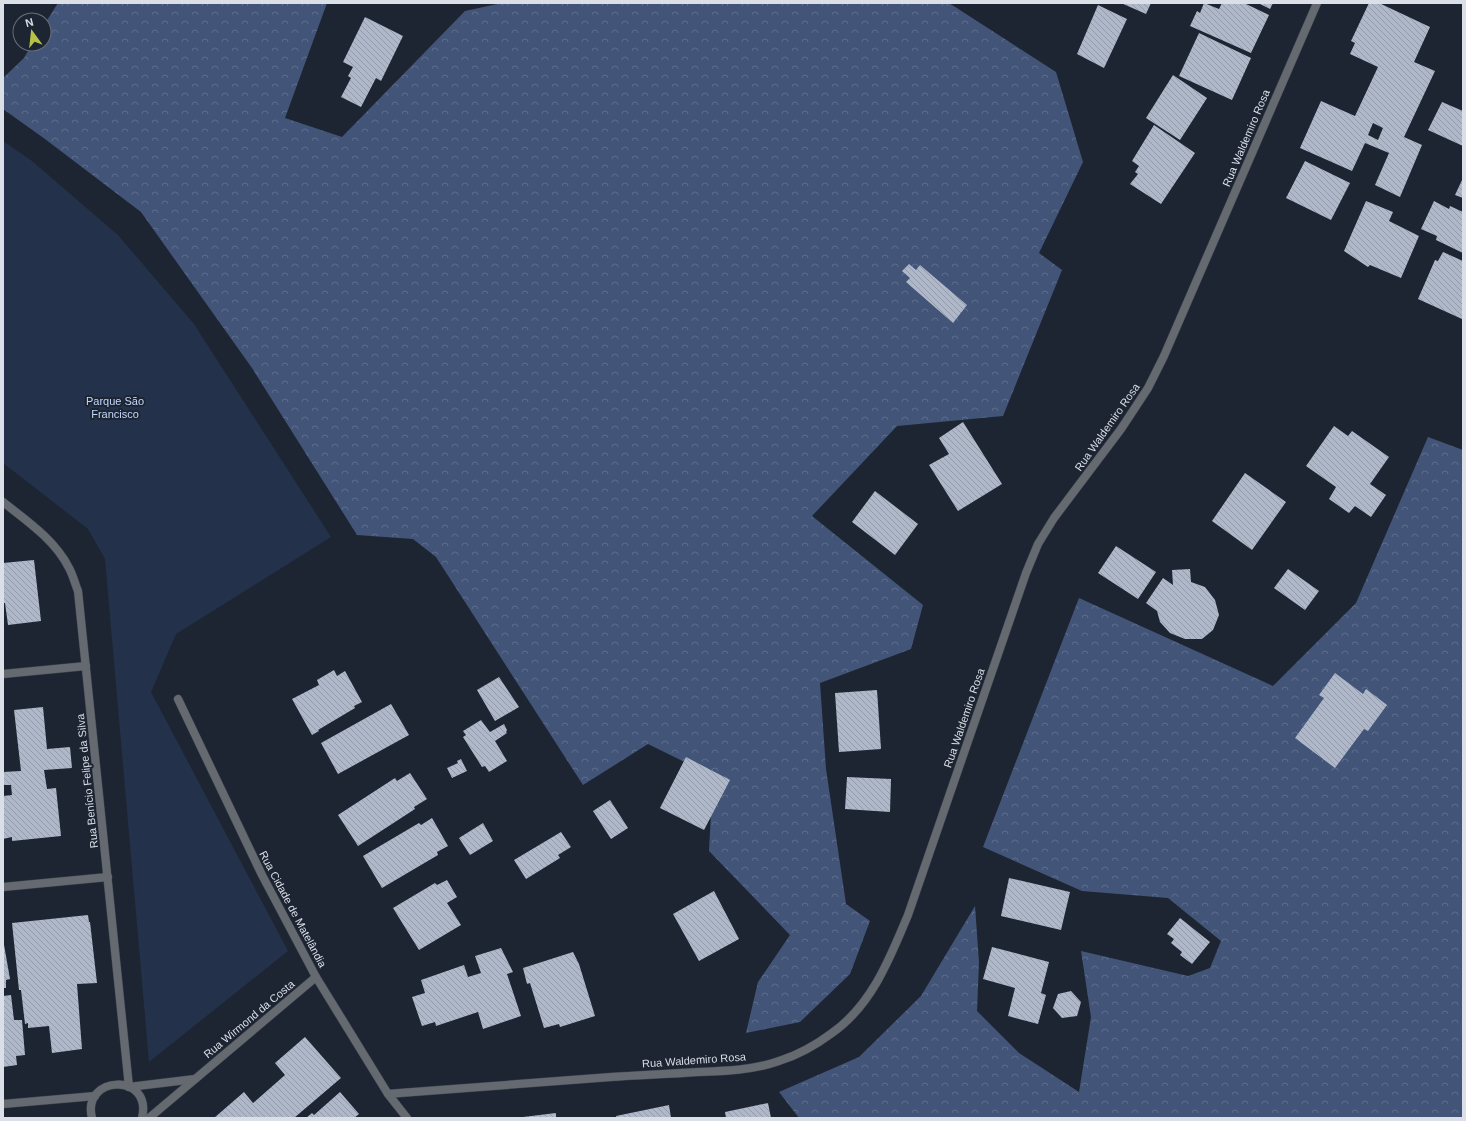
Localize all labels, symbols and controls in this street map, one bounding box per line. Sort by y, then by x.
north arrow [12,12,52,52]
text: N [24,16,35,29]
street label: Rua Waldemiro Rosa [1220,87,1272,188]
street label: Rua Waldemiro Rosa [1072,380,1142,473]
park label: Parque São Francisco [86,395,144,420]
street label: Rua Waldemiro Rosa [941,666,987,769]
street label: Rua Benício Felipe da Silva [74,712,100,849]
street label: Rua Cidade de Matelândia [257,849,329,970]
street label: Rua Wirmond da Costa [201,977,297,1060]
street label: Rua Waldemiro Rosa [642,1050,747,1070]

